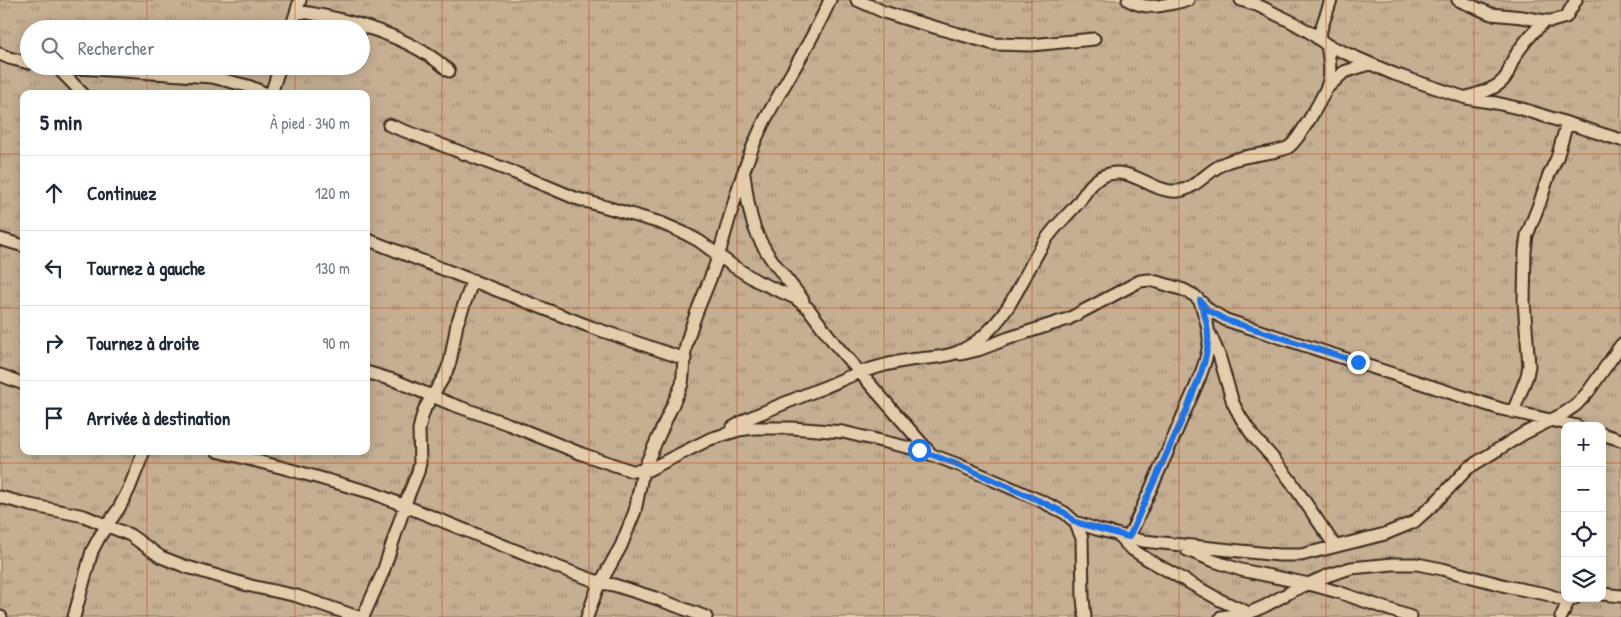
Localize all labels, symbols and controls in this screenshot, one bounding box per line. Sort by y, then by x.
search box [20,20,370,75]
icon: search [38,34,66,62]
text: Rechercher [78,35,155,61]
text: 5 min [40,108,82,137]
text: À pied · 340 m [270,112,350,134]
icon: ahead [40,179,68,207]
text: Continuez [87,180,156,206]
text: 120 m [315,182,350,204]
icon: left [40,254,68,282]
text: Tournez à gauche [87,255,205,281]
text: 130 m [315,257,350,279]
icon: right [40,329,68,357]
text: Tournez à droite [87,330,200,356]
text: 90 m [322,332,350,354]
route end [1347,351,1370,374]
icon: arrive [40,404,68,432]
text: Arrivée à destination [87,405,230,431]
map controls [1561,422,1606,602]
button: + [1561,422,1606,467]
route start [908,439,931,462]
button: − [1561,467,1606,512]
button: locate [1561,512,1606,557]
button: layers [1561,557,1606,602]

